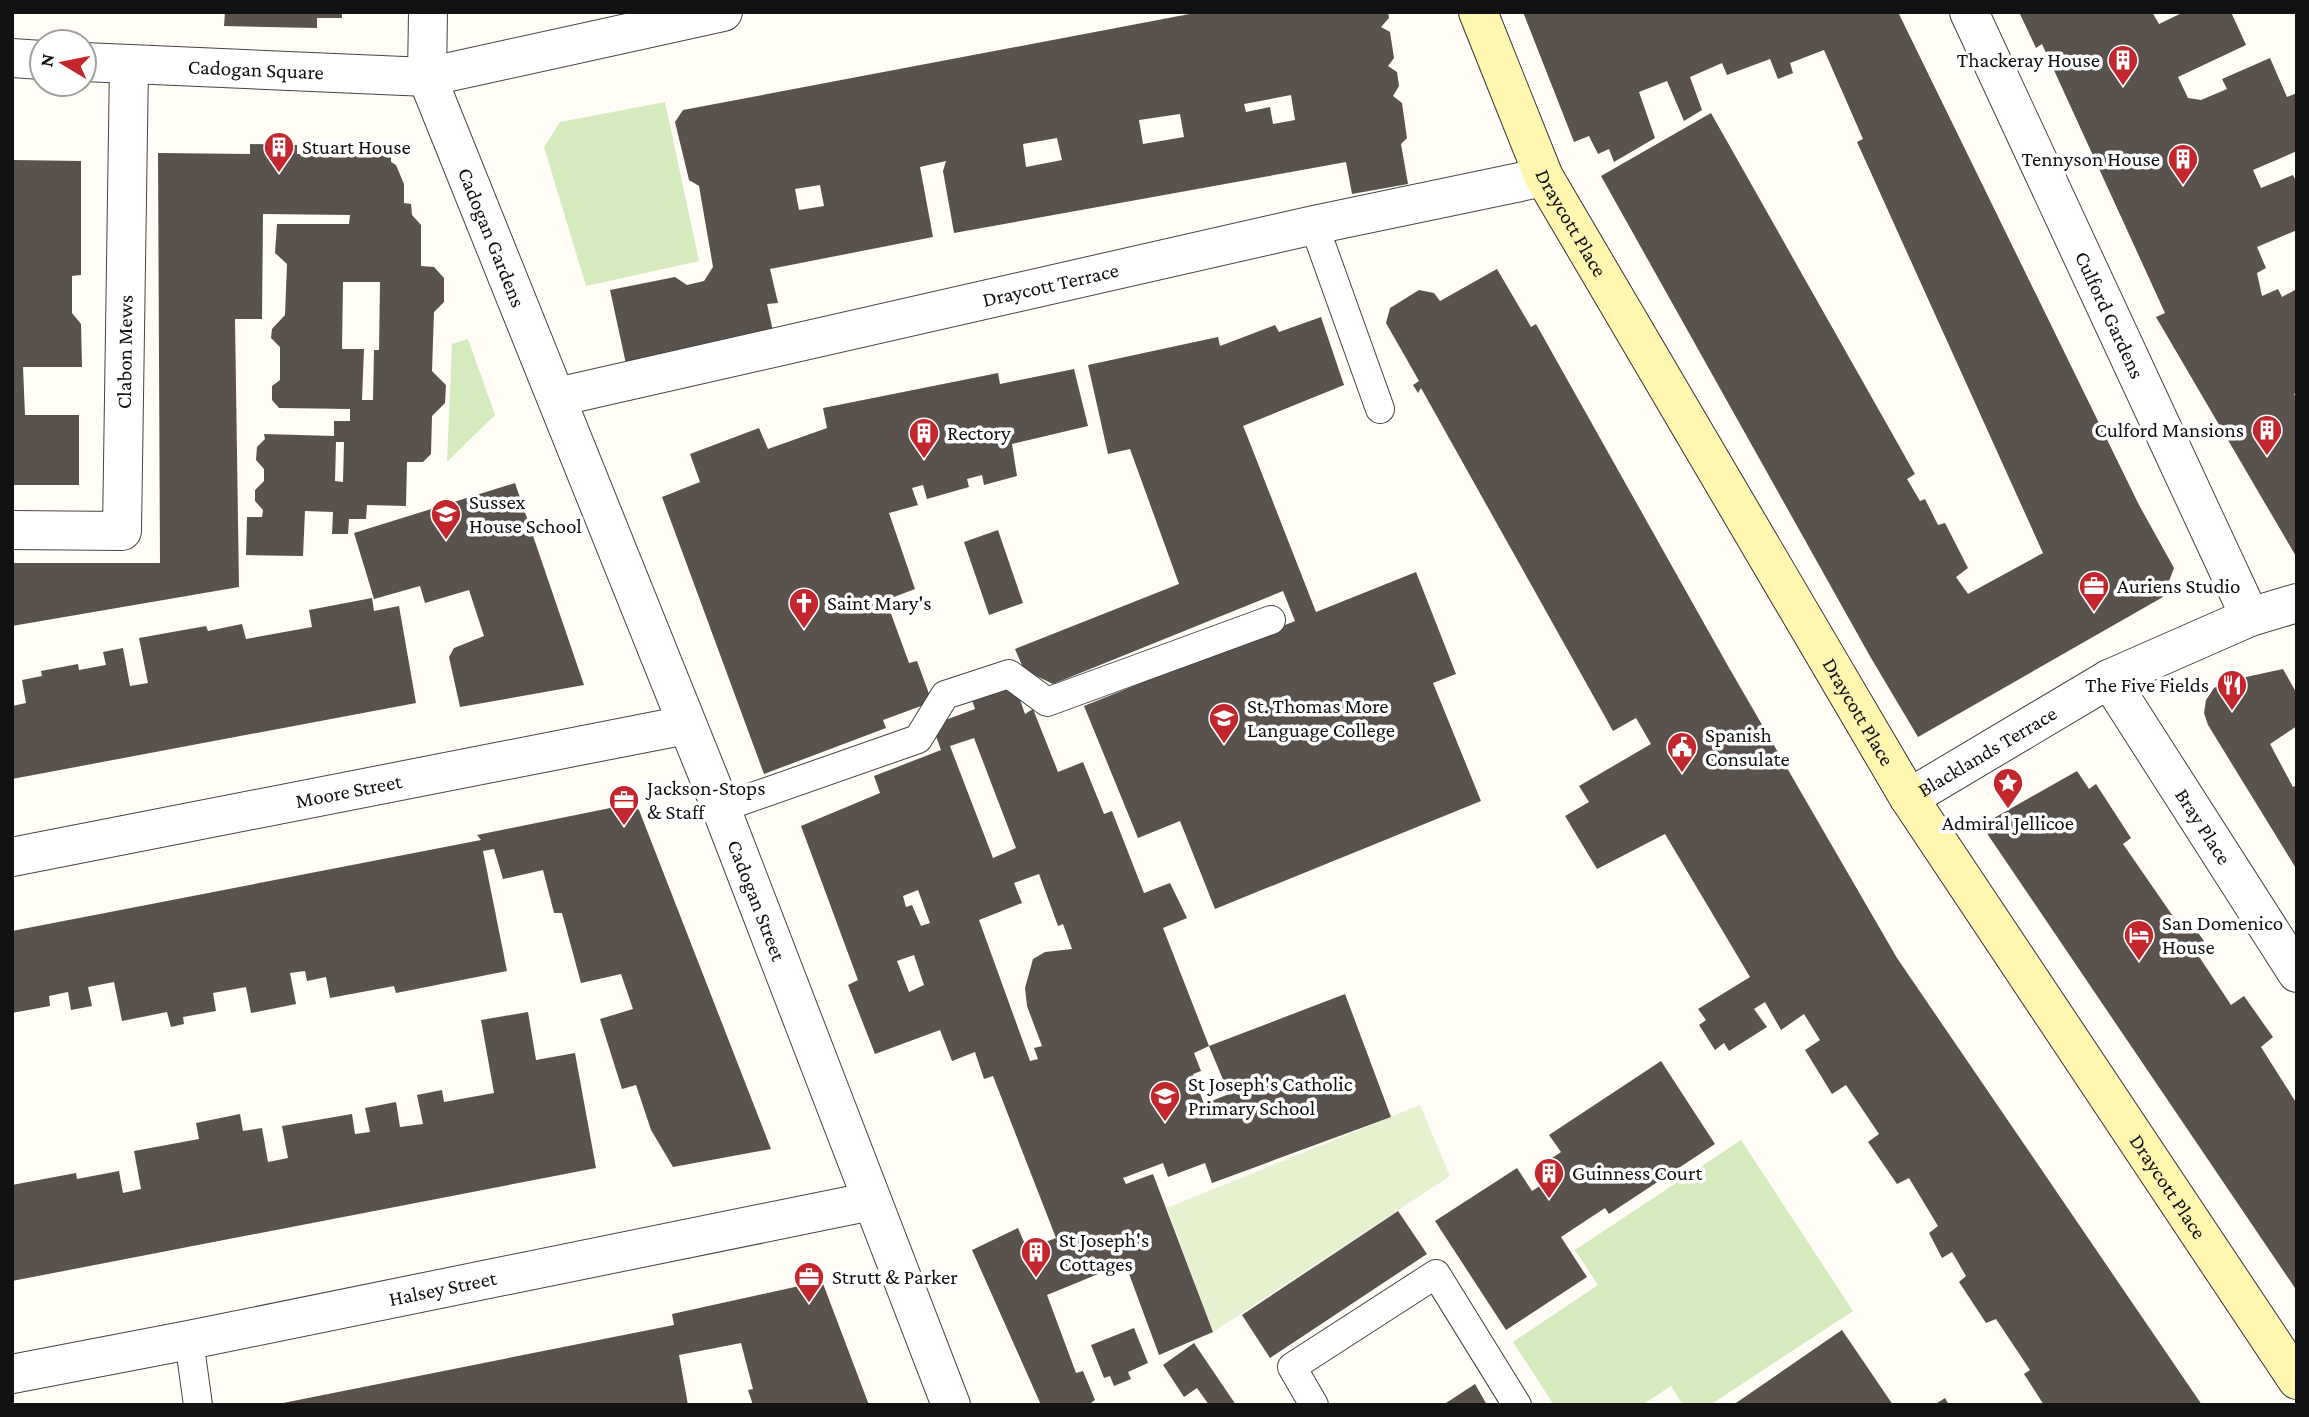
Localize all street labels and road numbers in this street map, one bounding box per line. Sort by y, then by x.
street label: Cadogan Square [187,55,324,84]
street label: Cadogan Gardens [453,164,530,311]
street label: Draycott Place [1530,166,1612,281]
street label: Culford Gardens [2070,248,2150,382]
street label: Draycott Terrace [980,258,1121,312]
street label: Clabon Mews [112,295,138,409]
street label: Draycott Place [1817,654,1899,770]
street label: Blacklands Terrace [1914,701,2061,802]
street label: Moore Street [293,769,405,813]
street label: Bray Place [2170,784,2236,869]
street label: Cadogan Street [722,837,791,965]
street label: Draycott Place [2125,1130,2212,1243]
street label: Halsey Street [387,1266,500,1311]

